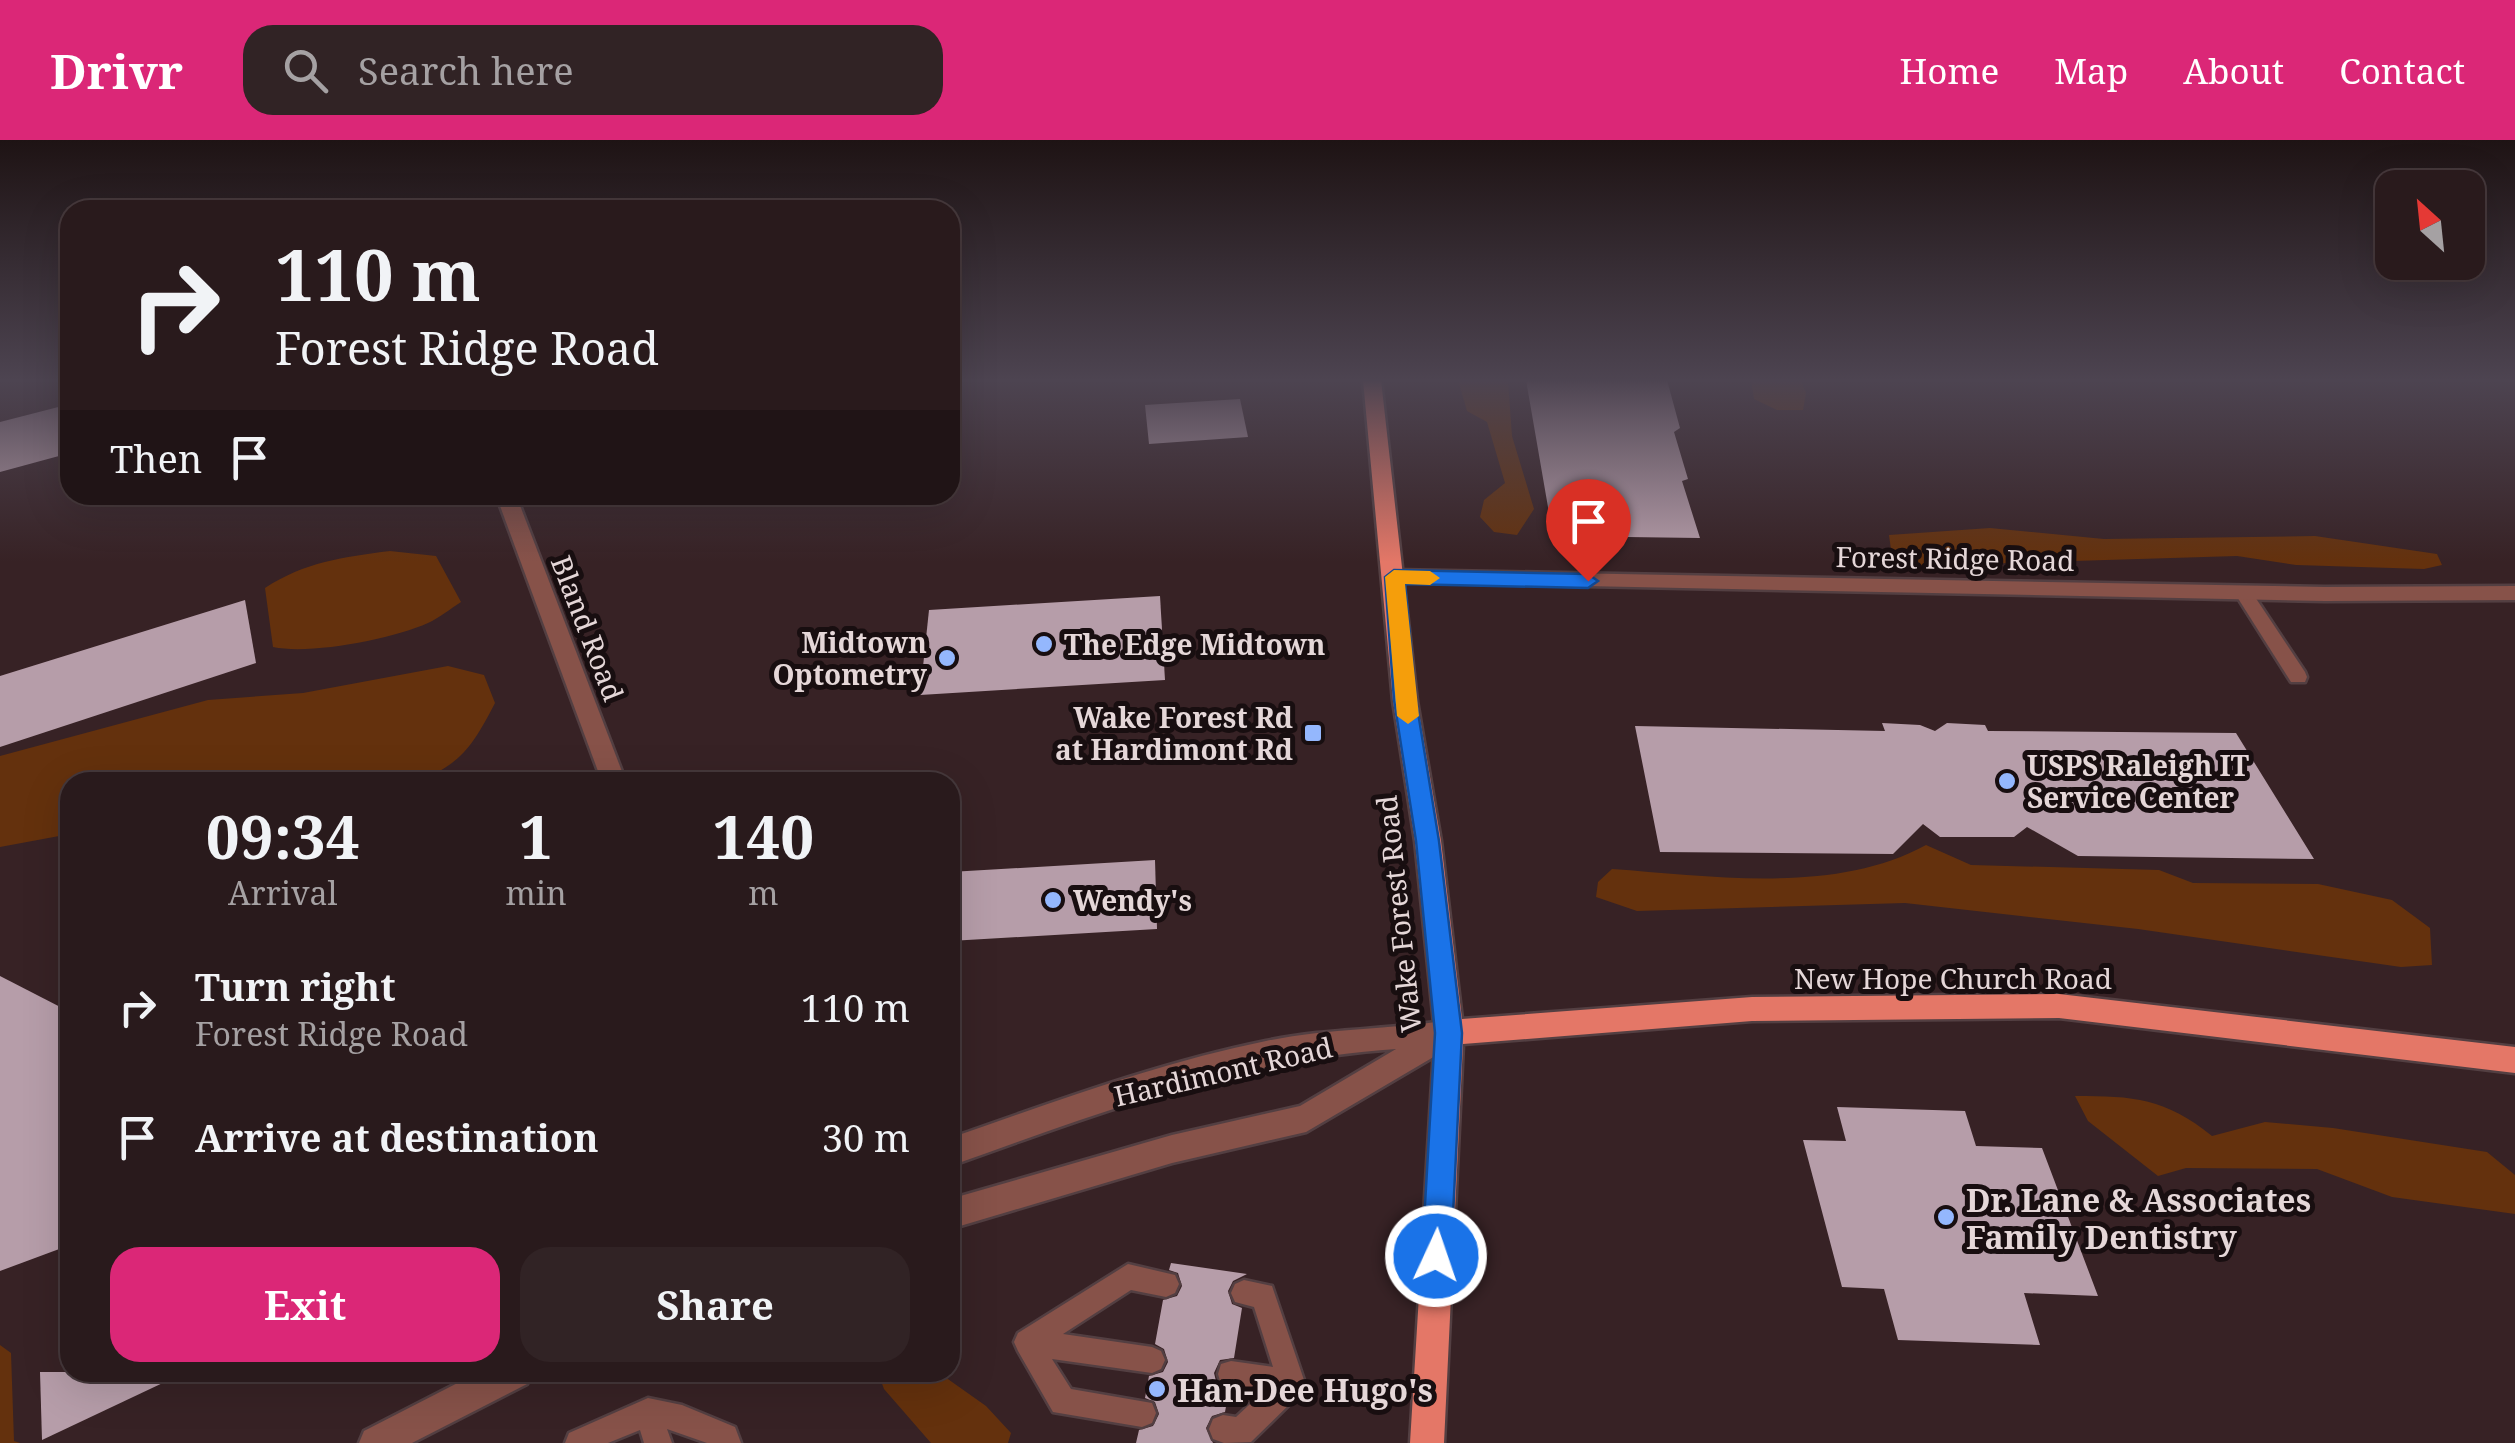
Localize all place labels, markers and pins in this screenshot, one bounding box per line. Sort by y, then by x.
pin [1546,479,1631,582]
place label: Midtown Optometry [773,623,928,693]
place label: The Edge Midtown [1064,625,1326,663]
marker: The Edge Midtown [1033,633,1055,655]
marker: Midtown Optometry [936,647,958,669]
place label: Wake Forest Rd at Hardimont Rd [1055,698,1293,768]
marker: Wake Forest Rd at Hardimont Rd [1302,722,1324,744]
place label: USPS Raleigh IT Service Center [2027,746,2249,816]
marker: USPS Raleigh IT Service Center [1996,770,2018,792]
place label: Wendy's [1073,881,1192,919]
marker: Wendy's [1042,889,1064,911]
place label: Dr. Lane & Associates Family Dentistry [1966,1178,2311,1258]
marker: Dr. Lane & Associates Family Dentistry [1935,1206,1957,1228]
place label: Han-Dee Hugo's [1177,1368,1433,1411]
marker: Han-Dee Hugo's [1146,1378,1168,1400]

